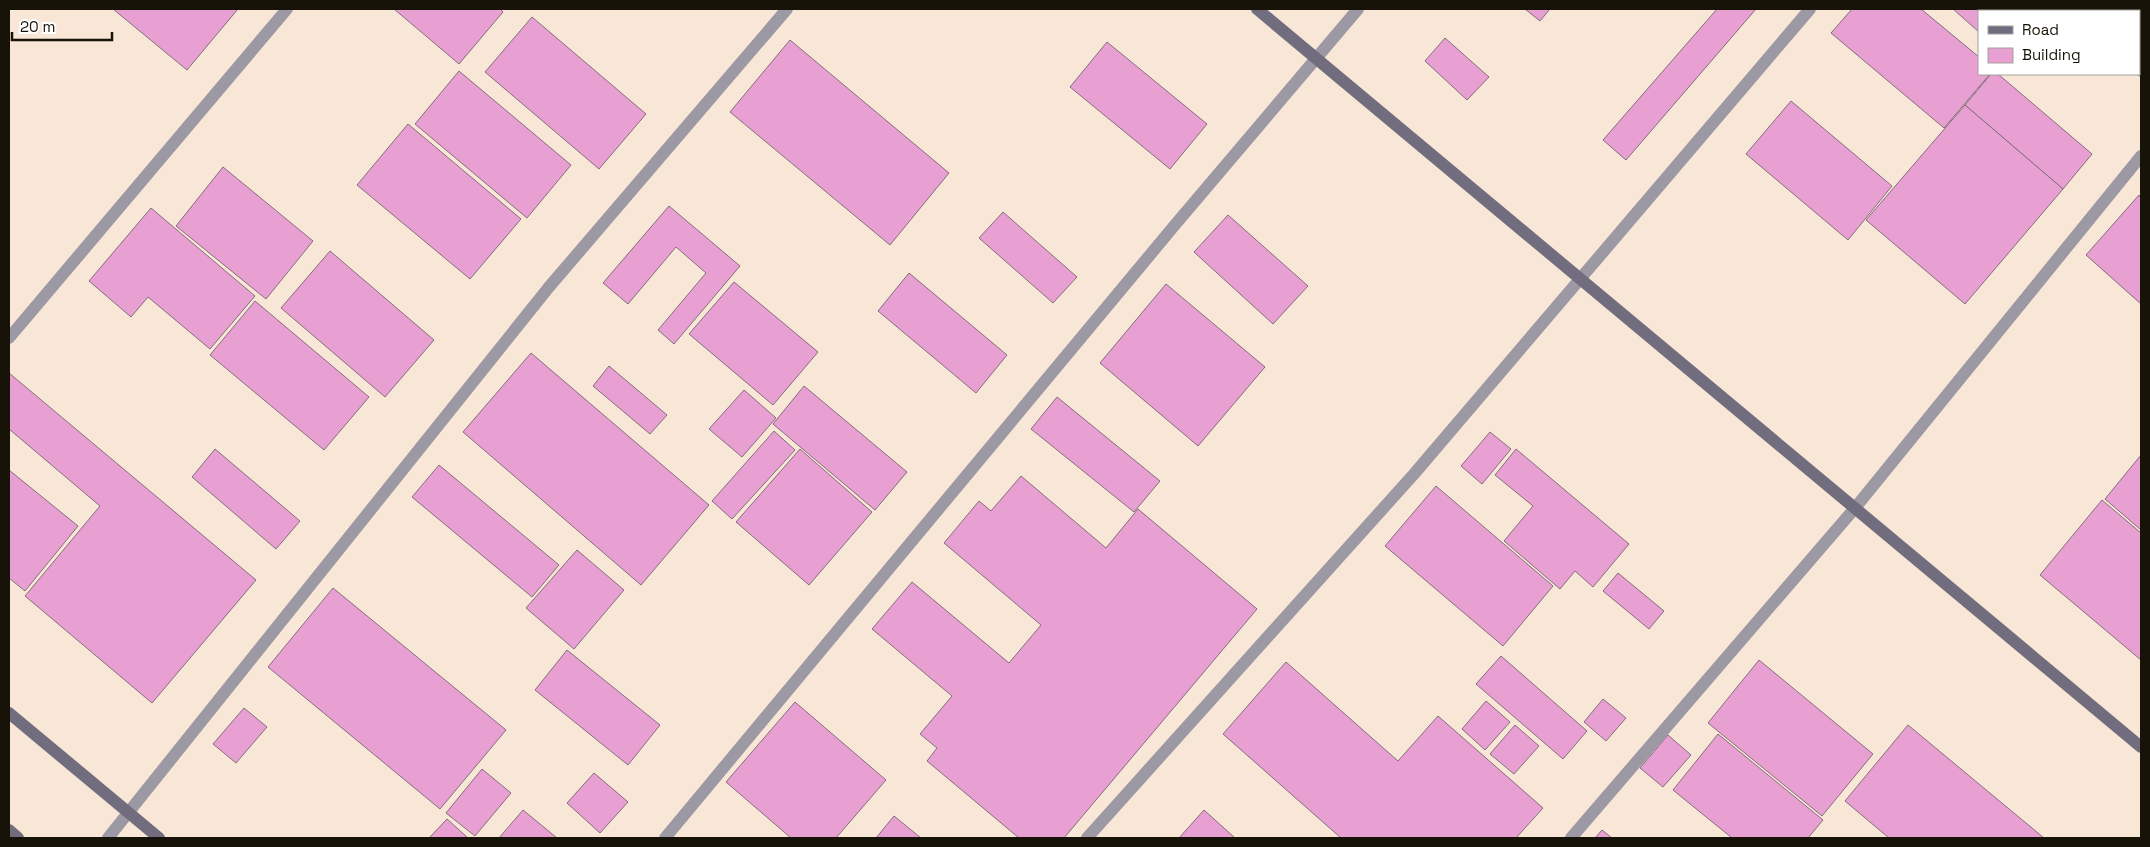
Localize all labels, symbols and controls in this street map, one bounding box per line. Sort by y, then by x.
scale bar [12,10,112,42]
legend [1978,10,2140,75]
text: 20 m [20,17,55,36]
text: Road [2022,20,2059,39]
text: Building [2022,45,2081,64]

